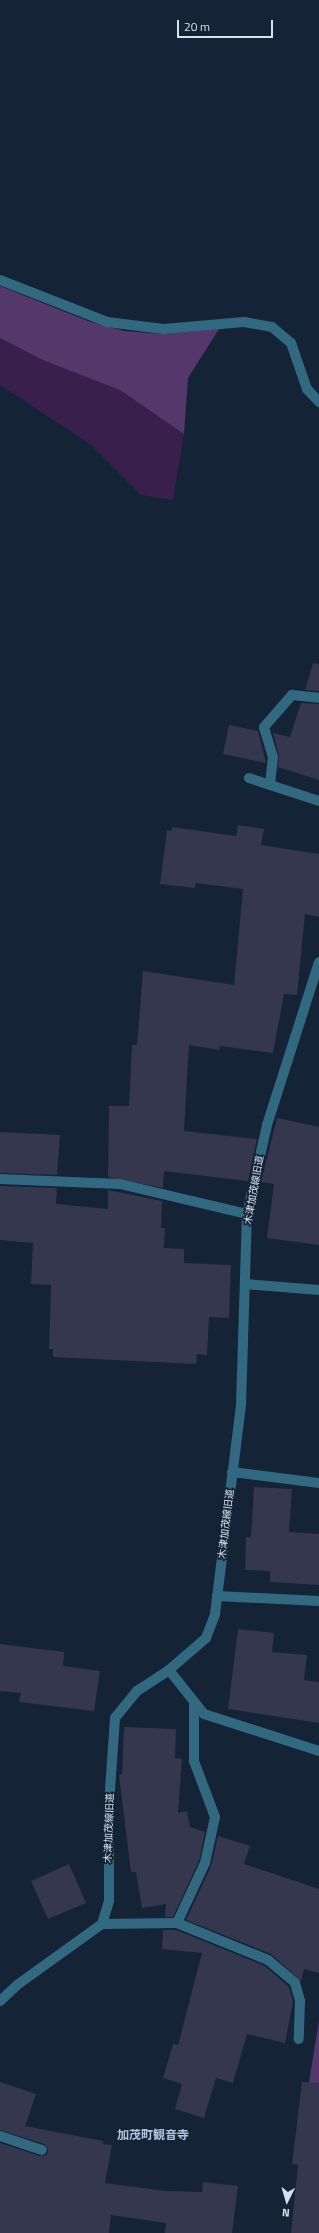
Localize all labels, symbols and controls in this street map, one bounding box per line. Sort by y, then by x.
scale bar [179,12,275,38]
text: 20 m [184,17,210,36]
street label: 木津加茂線旧道 [242,1154,266,1226]
street label: 木津加茂線旧道 [216,1489,236,1559]
street label: 木津加茂線旧道 [102,1793,116,1863]
district label: 加茂町観音寺 [117,2128,189,2142]
north arrow [267,2181,307,2221]
text: N [281,2205,290,2221]

